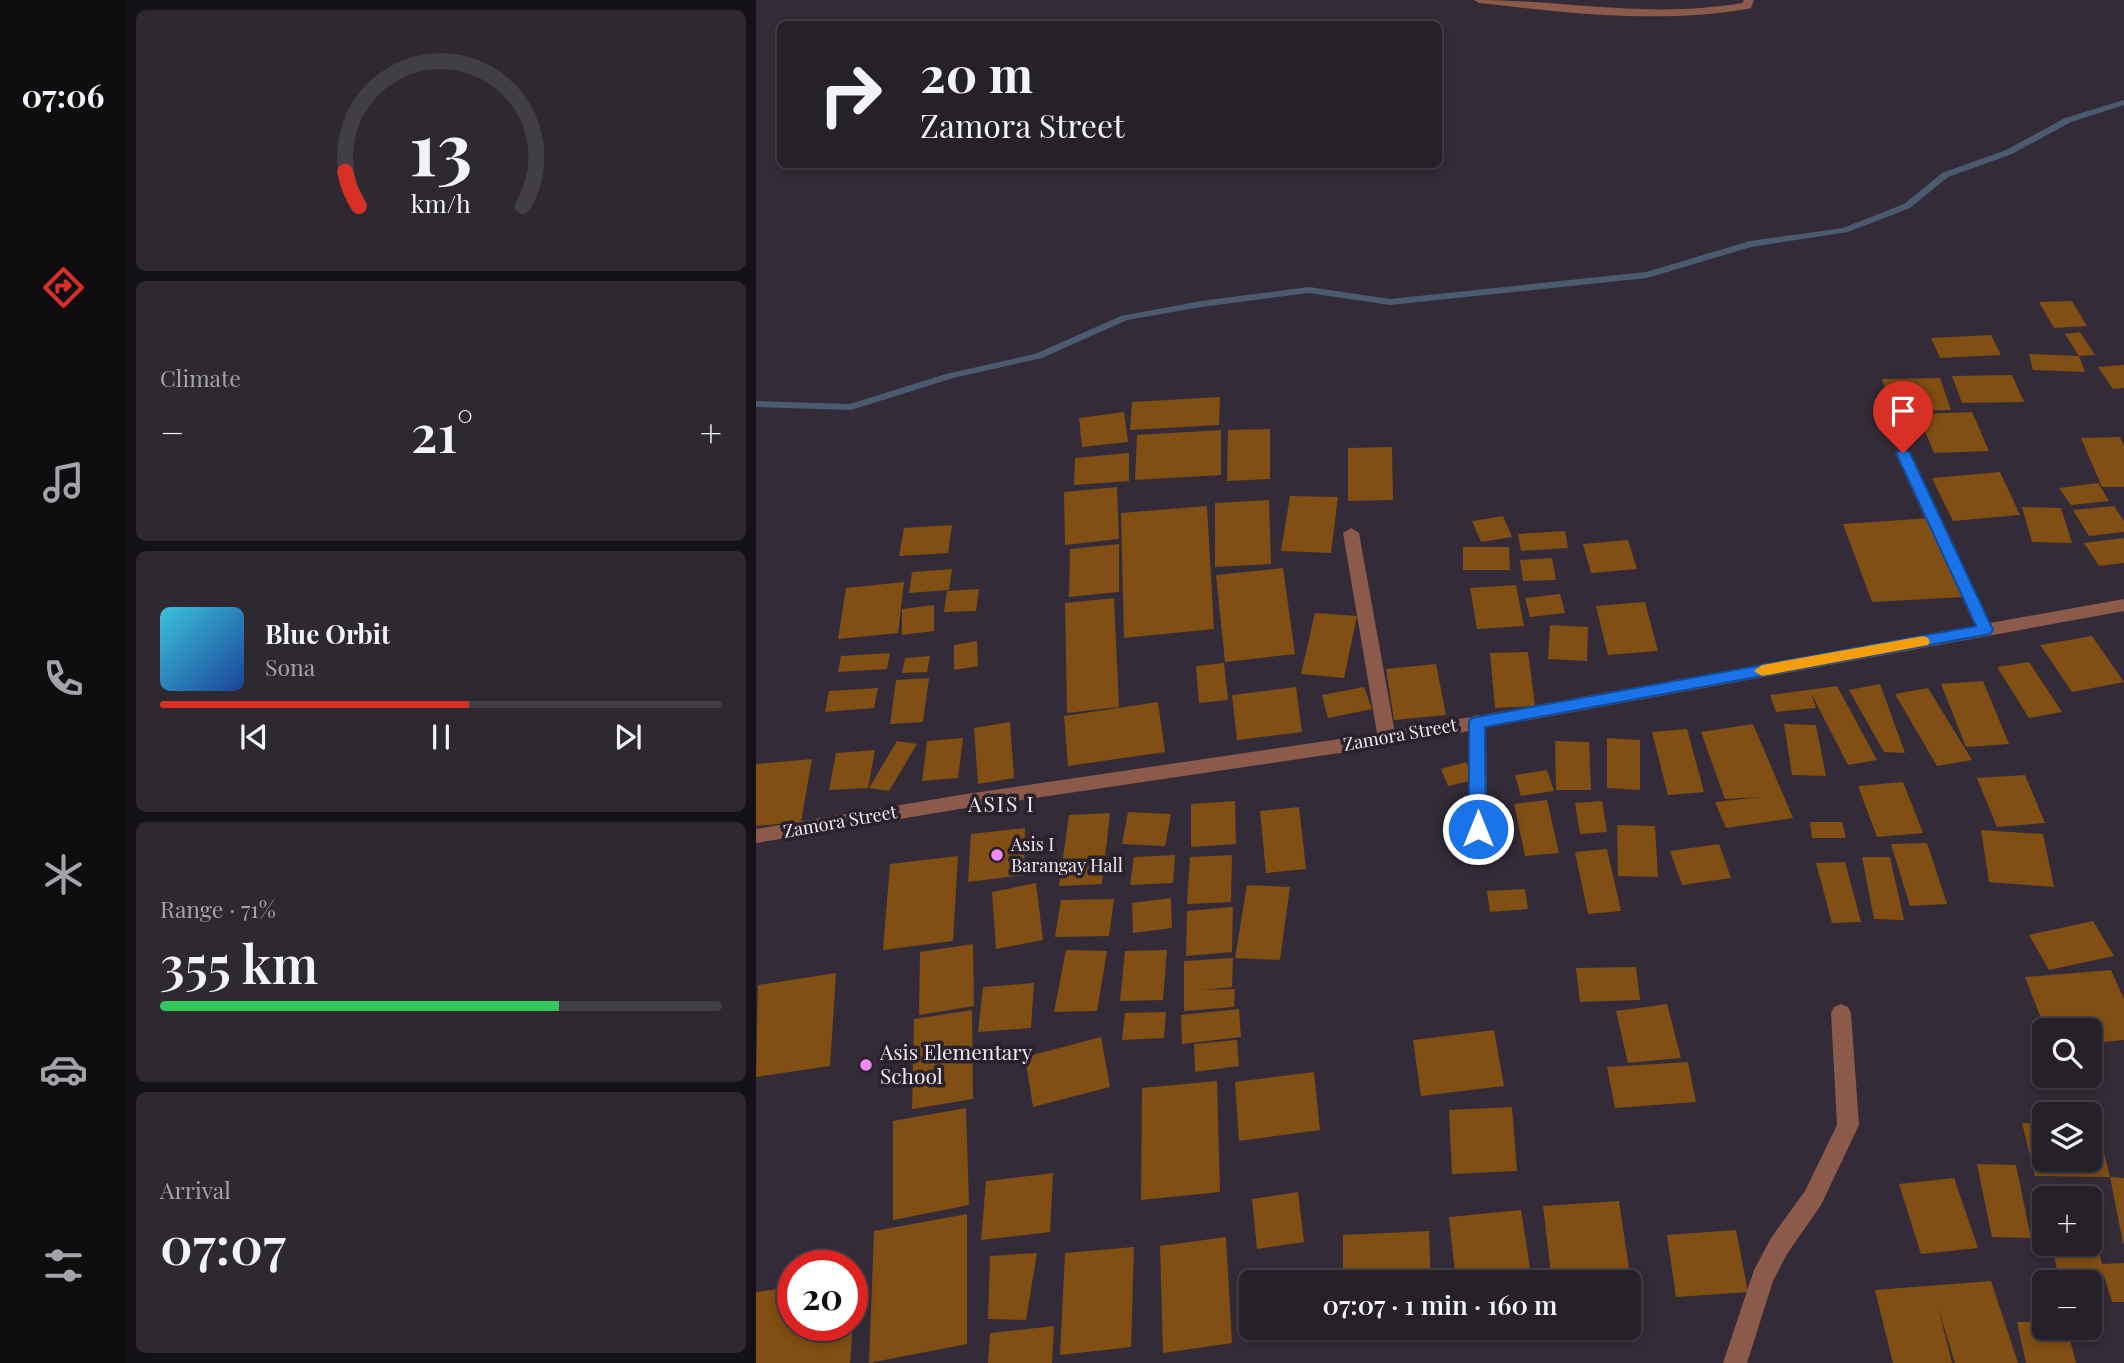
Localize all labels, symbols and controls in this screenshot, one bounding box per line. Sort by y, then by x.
text: 20 m [920,40,1033,105]
icon: right [805,49,896,140]
text: 07:06 [21,73,105,116]
text: 13 [410,98,472,195]
text: Zamora Street [920,103,1125,146]
text: km/h [411,186,471,219]
icon: directions [39,263,88,312]
text: Climate [160,362,241,393]
pin [1873,381,1933,453]
icon: arrive [1884,392,1922,430]
text: 21° [411,397,473,466]
text: − [160,406,185,457]
text: + [700,406,722,457]
icon: music [39,458,88,507]
text: Blue Orbit [265,616,390,651]
text: Sona [265,651,315,682]
icon: phone [39,654,88,703]
street label: Zamora Street [1341,712,1459,756]
icon: previous [235,718,273,756]
icon: pause [422,718,460,756]
icon: next [609,718,647,756]
district label: ASIS I [967,789,1036,817]
position arrow [1441,792,1515,866]
street label: Zamora Street [781,799,899,843]
place label: Asis I Barangay Hall [1010,832,1123,877]
marker: Asis I Barangay Hall [989,847,1005,863]
icon: climate [39,850,88,899]
text: Range · 71% [160,893,276,924]
text: 355 km [160,928,318,997]
map controls [2032,1018,2102,1340]
button: search [2032,1018,2102,1088]
place label: Asis Elementary School [879,1037,1033,1089]
icon: car [39,1045,88,1094]
marker: Asis Elementary School [858,1057,874,1073]
button: layers [2032,1102,2102,1172]
text: Arrival [160,1174,231,1205]
button: + [2032,1186,2102,1256]
text: 07:07 [160,1209,286,1278]
icon: filters [39,1241,88,1290]
speed limit sign: 20 [777,1250,868,1341]
button: − [2032,1270,2102,1340]
text: 07:07 · 1 min · 160 m [1323,1287,1557,1322]

